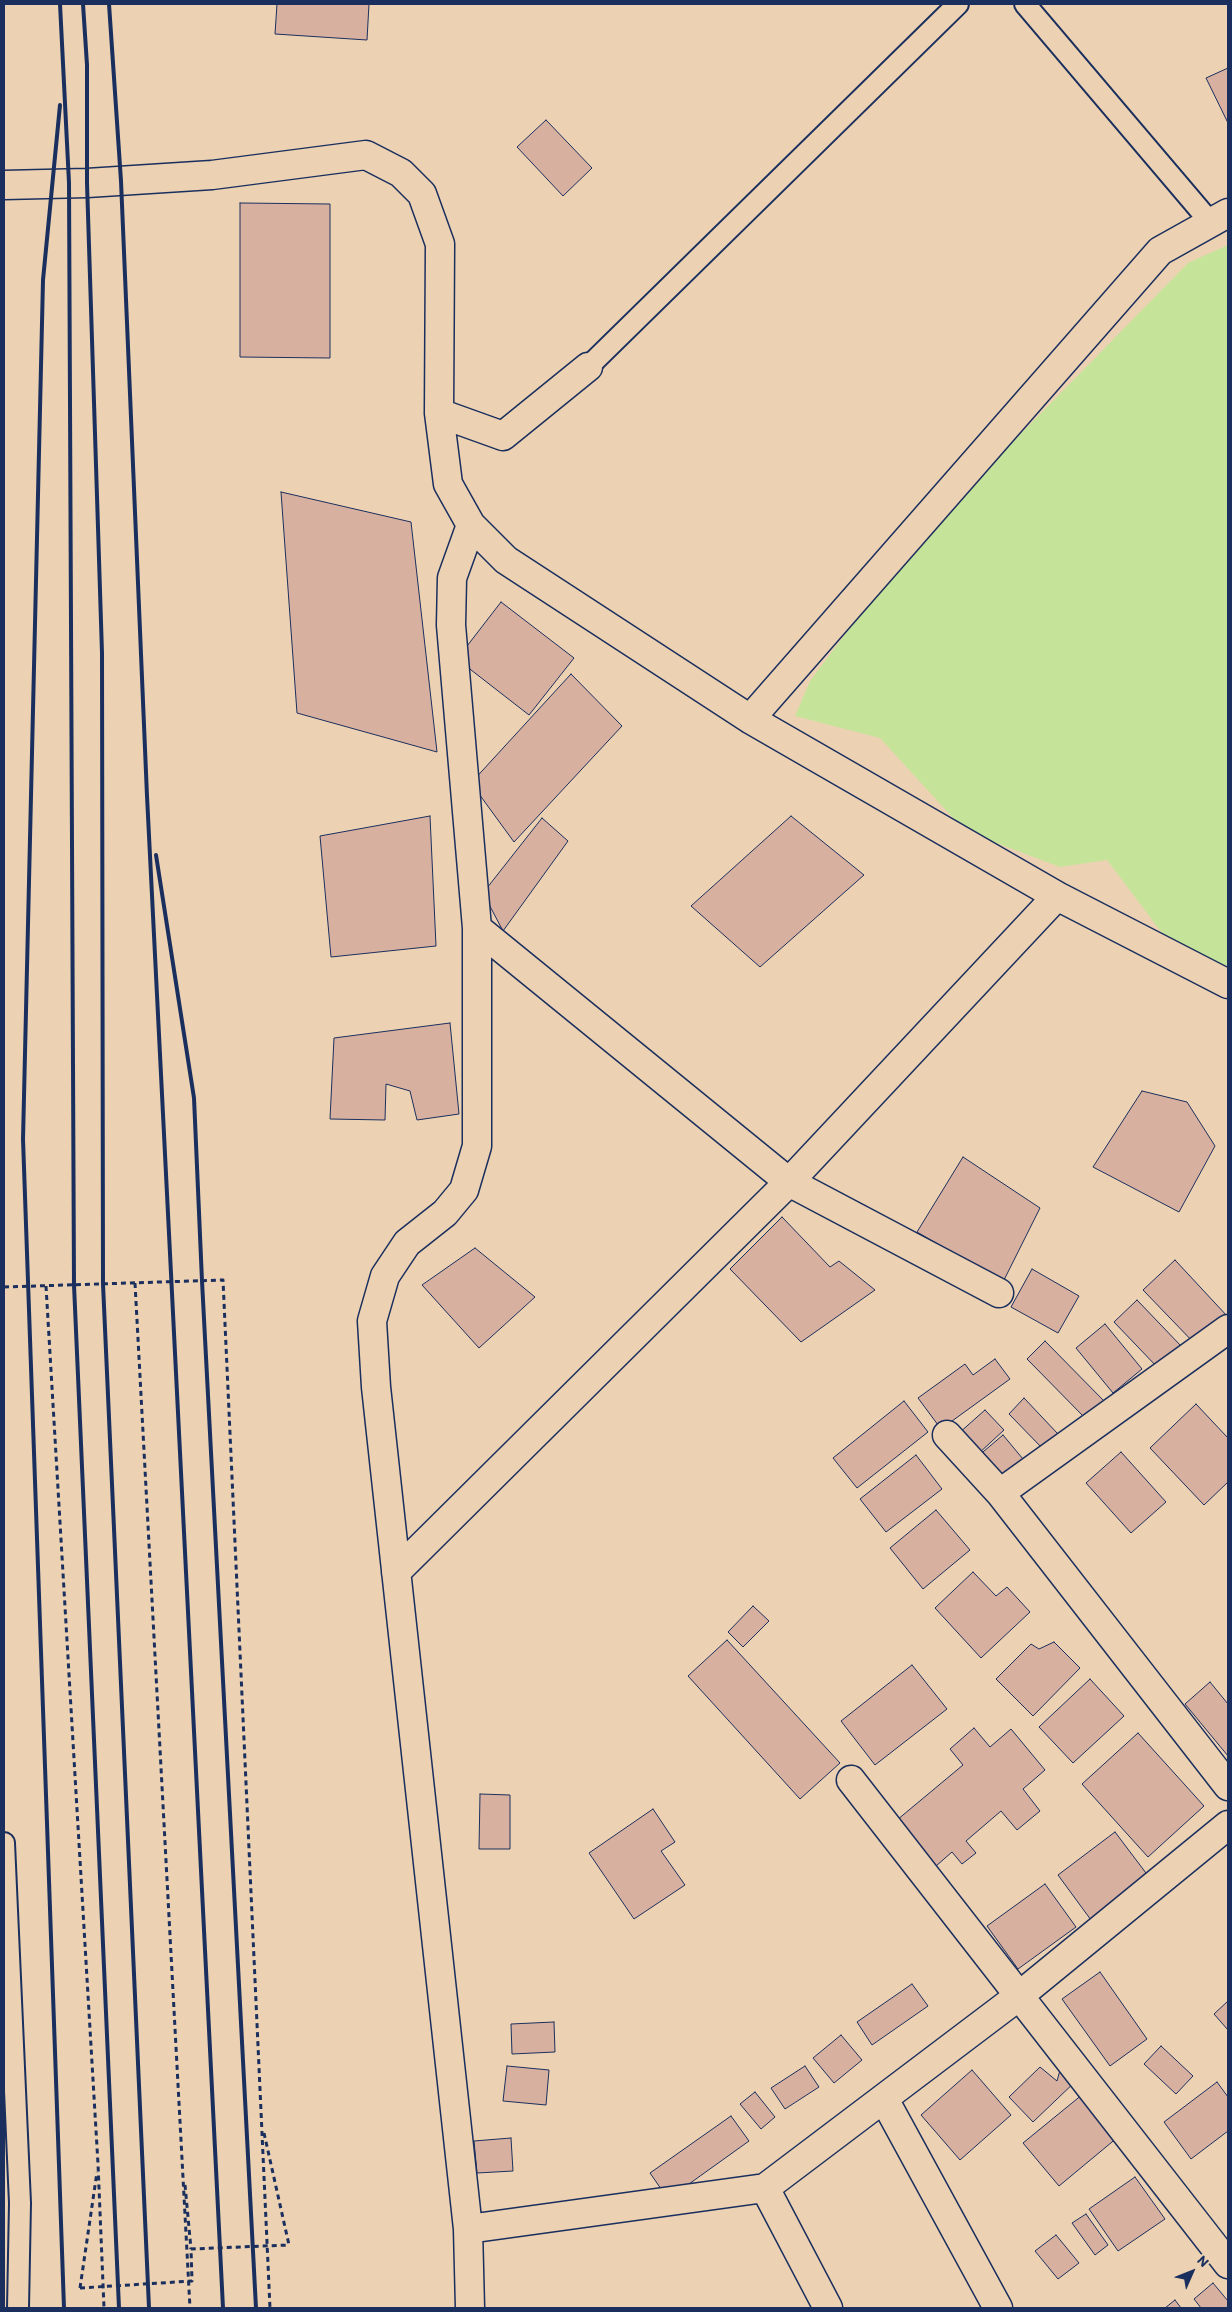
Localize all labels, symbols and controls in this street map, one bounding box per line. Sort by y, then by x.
north arrow [1167,2247,1217,2297]
text: N [1194,2252,1213,2271]

